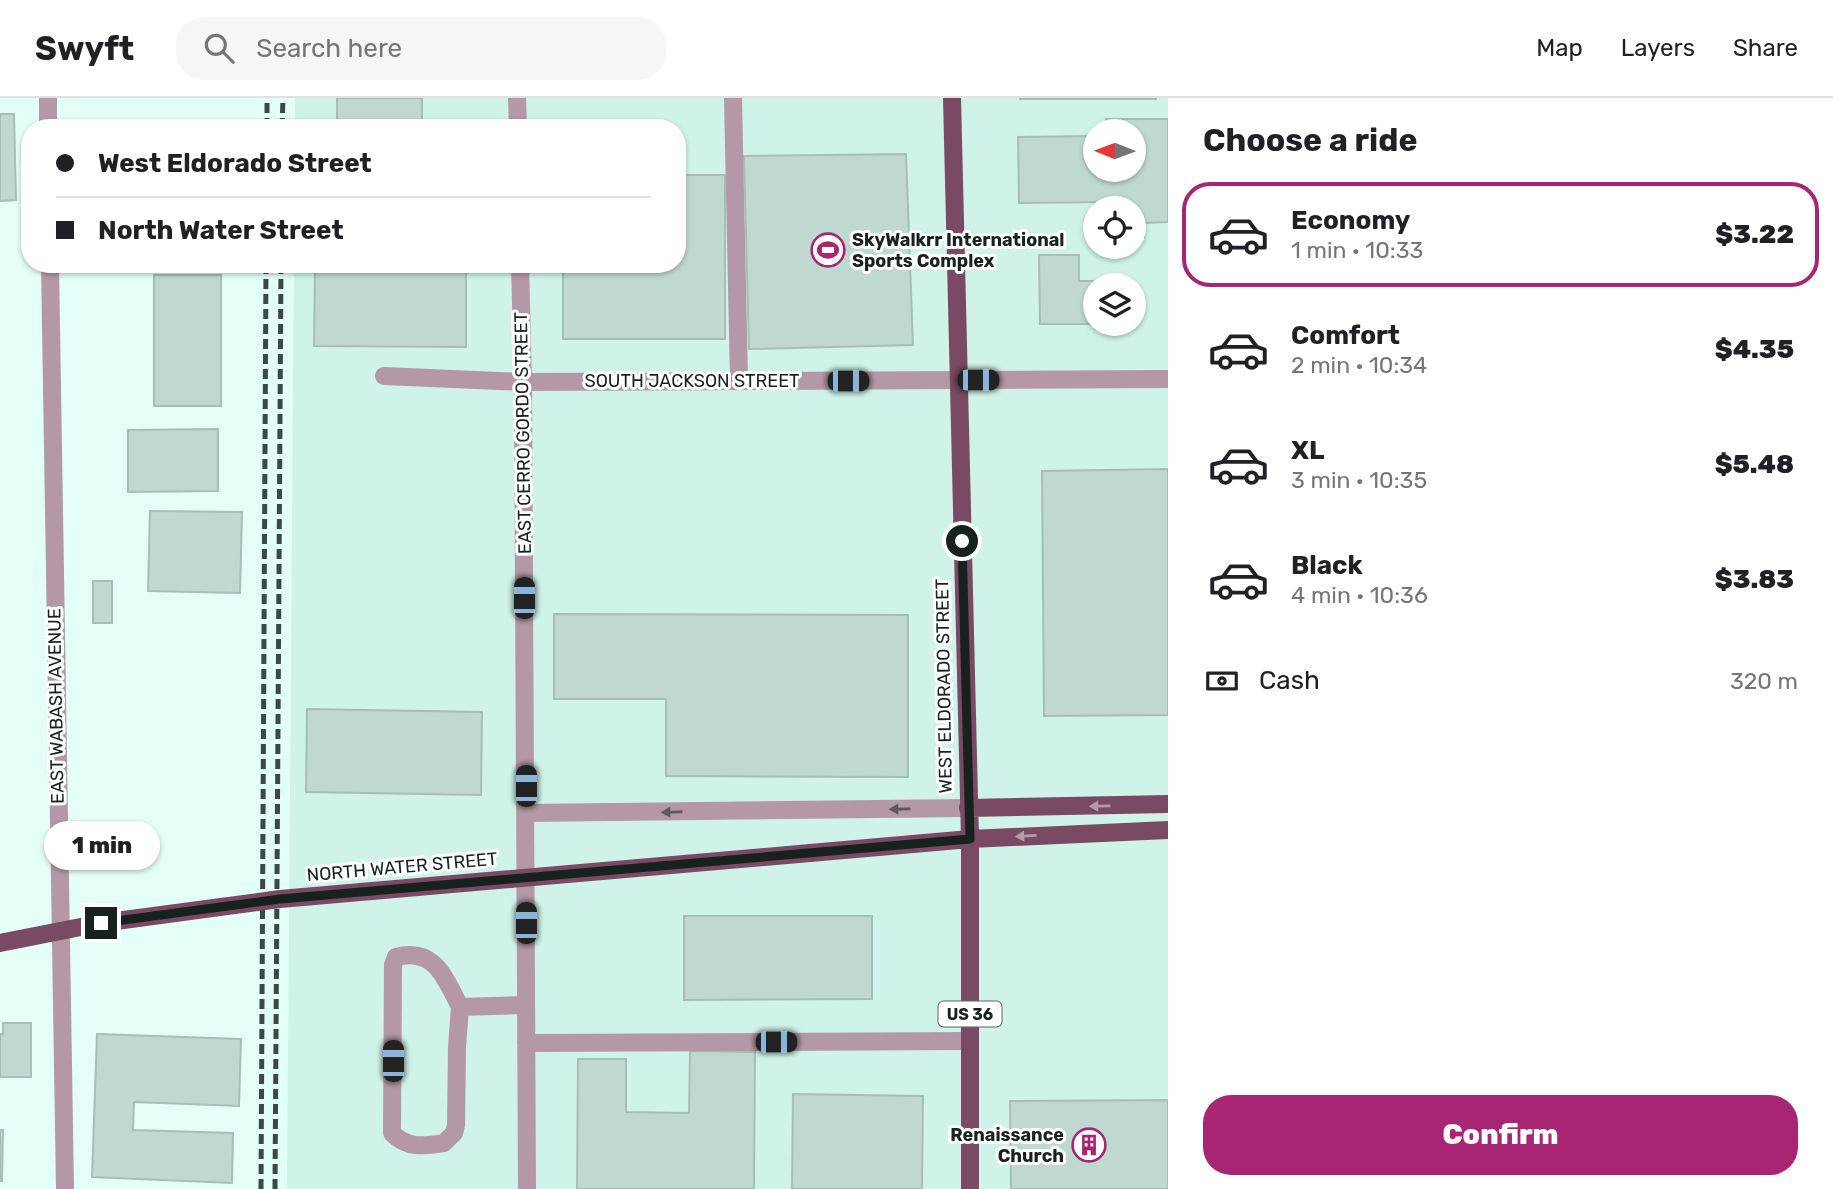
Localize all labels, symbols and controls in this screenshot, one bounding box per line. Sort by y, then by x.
search box [176,17,666,80]
text: Swyft [35,29,134,68]
icon: search [200,29,238,67]
text: Search here [256,33,402,64]
text: Map [1536,34,1583,62]
text: Layers [1621,34,1695,62]
text: Share [1733,34,1798,62]
north arrow [1083,119,1146,182]
map controls [1083,119,1146,336]
text: Choose a ride [1203,121,1417,159]
text: West Eldorado Street [98,148,372,179]
button: locate [1083,196,1146,259]
icon: car [1207,203,1270,266]
text: Economy [1291,205,1410,236]
text: North Water Street [98,215,344,246]
text: $3.22 [1715,219,1794,250]
place label: SkyWalkrr International Sports Complex [852,229,1065,272]
sports icon: SkyWalkrr International Sports Complex [809,231,847,269]
text: 1 min · 10:33 [1291,236,1423,264]
button: layers [1083,273,1146,336]
street label: EAST CERRO GORDO STREET [510,312,536,554]
icon: car [1207,318,1270,381]
text: Comfort [1291,320,1400,351]
text: $4.35 [1715,334,1794,365]
text: 2 min · 10:34 [1291,351,1427,379]
street label: SOUTH JACKSON STREET [584,370,800,392]
car [958,370,1000,391]
car [828,371,870,392]
icon: car [1207,433,1270,496]
text: XL [1291,435,1324,466]
text: $5.48 [1715,449,1794,480]
text: 3 min · 10:35 [1291,466,1427,494]
route start [946,525,978,557]
icon: car [1207,548,1270,611]
text: Black [1291,550,1363,581]
text: $3.83 [1715,564,1794,595]
car [514,577,535,619]
street label: WEST ELDORADO STREET [931,578,957,794]
text: 4 min · 10:36 [1291,581,1428,609]
street label: EAST WABASH AVENUE [43,608,69,804]
icon: cash [1203,662,1241,700]
text: Cash [1259,665,1320,696]
text: 320 m [1730,667,1798,695]
car [516,765,537,807]
one-way arrow [1089,800,1111,811]
one-way arrow [889,803,911,815]
one-way arrow [661,806,683,817]
callout: 1 min [43,822,159,870]
text: 1 min [72,831,132,859]
one-way arrow [1015,831,1037,842]
street label: NORTH WATER STREET [306,848,498,886]
car [516,902,537,944]
route end [85,907,117,939]
road number: US 36 [939,1002,1002,1026]
car [756,1032,798,1053]
car [383,1040,404,1082]
button: Confirm [1203,1095,1798,1175]
place label: Renaissance Church [950,1124,1064,1167]
building icon: Renaissance Church [1070,1126,1108,1164]

